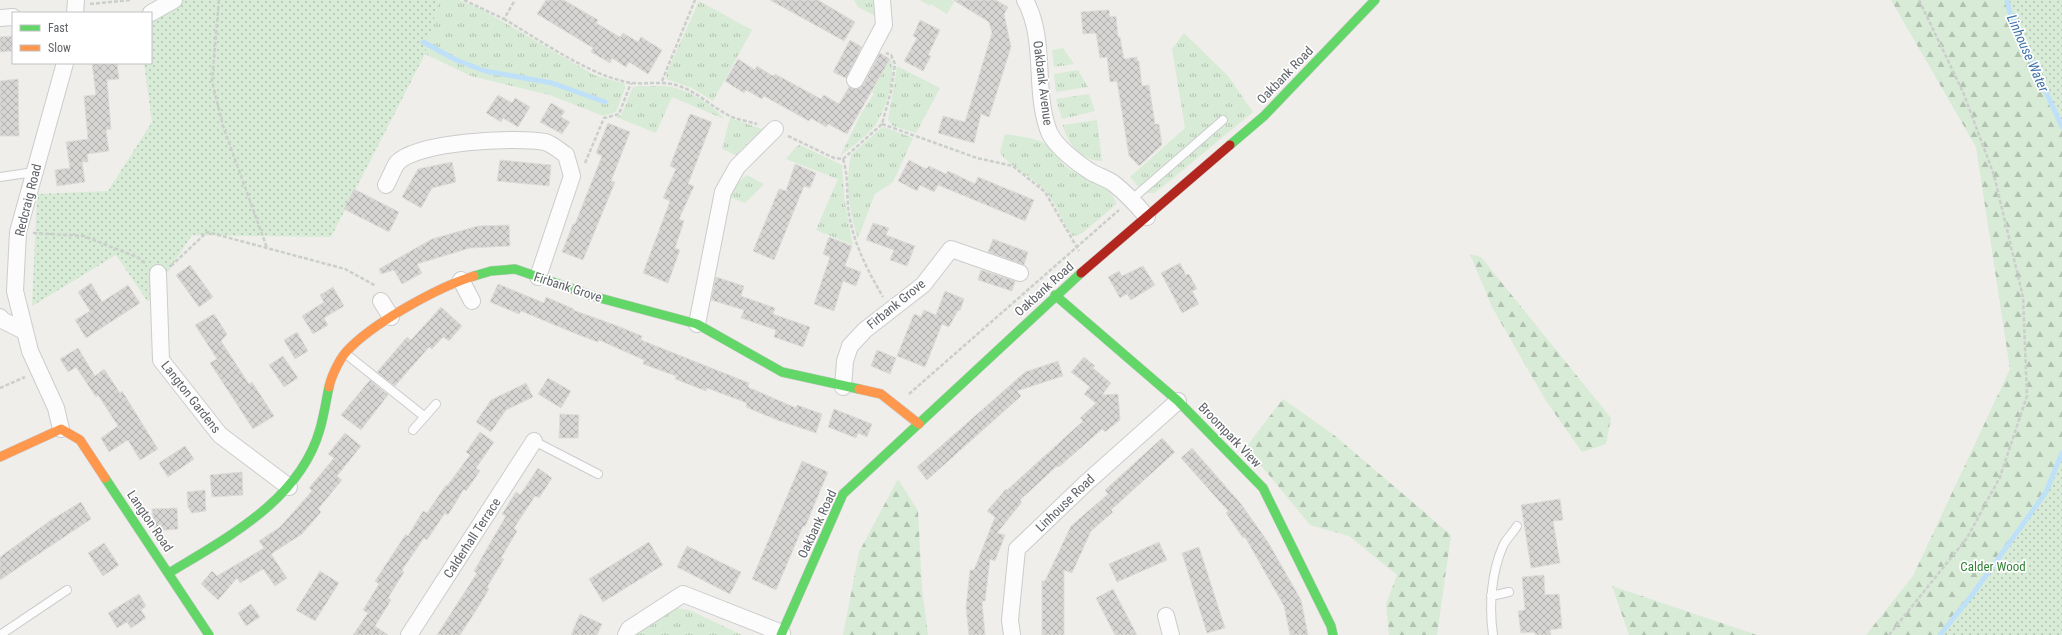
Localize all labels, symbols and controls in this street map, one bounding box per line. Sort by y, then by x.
legend [12,12,152,64]
water label: Linhouse Water [2004,12,2053,95]
text: Fast [48,21,69,35]
street label: Oakbank Avenue [1030,40,1056,126]
text: Slow [48,41,71,55]
street label: Oakbank Road [1254,43,1316,107]
street label: Redcraig Road [12,162,44,238]
street label: Oakbank Road [1012,259,1076,319]
street label: Firbank Grove [532,269,604,305]
street label: Firbank Grove [864,276,928,332]
street label: Langton Gardens [158,358,224,436]
street label: Broompark View [1195,400,1265,471]
street label: Linhouse Road [1033,471,1097,535]
street label: Langton Road [124,487,176,555]
street label: Oakbank Road [795,487,839,561]
street label: Calderhall Terrace [441,495,503,581]
park label: Calder Wood [1960,559,2026,574]

